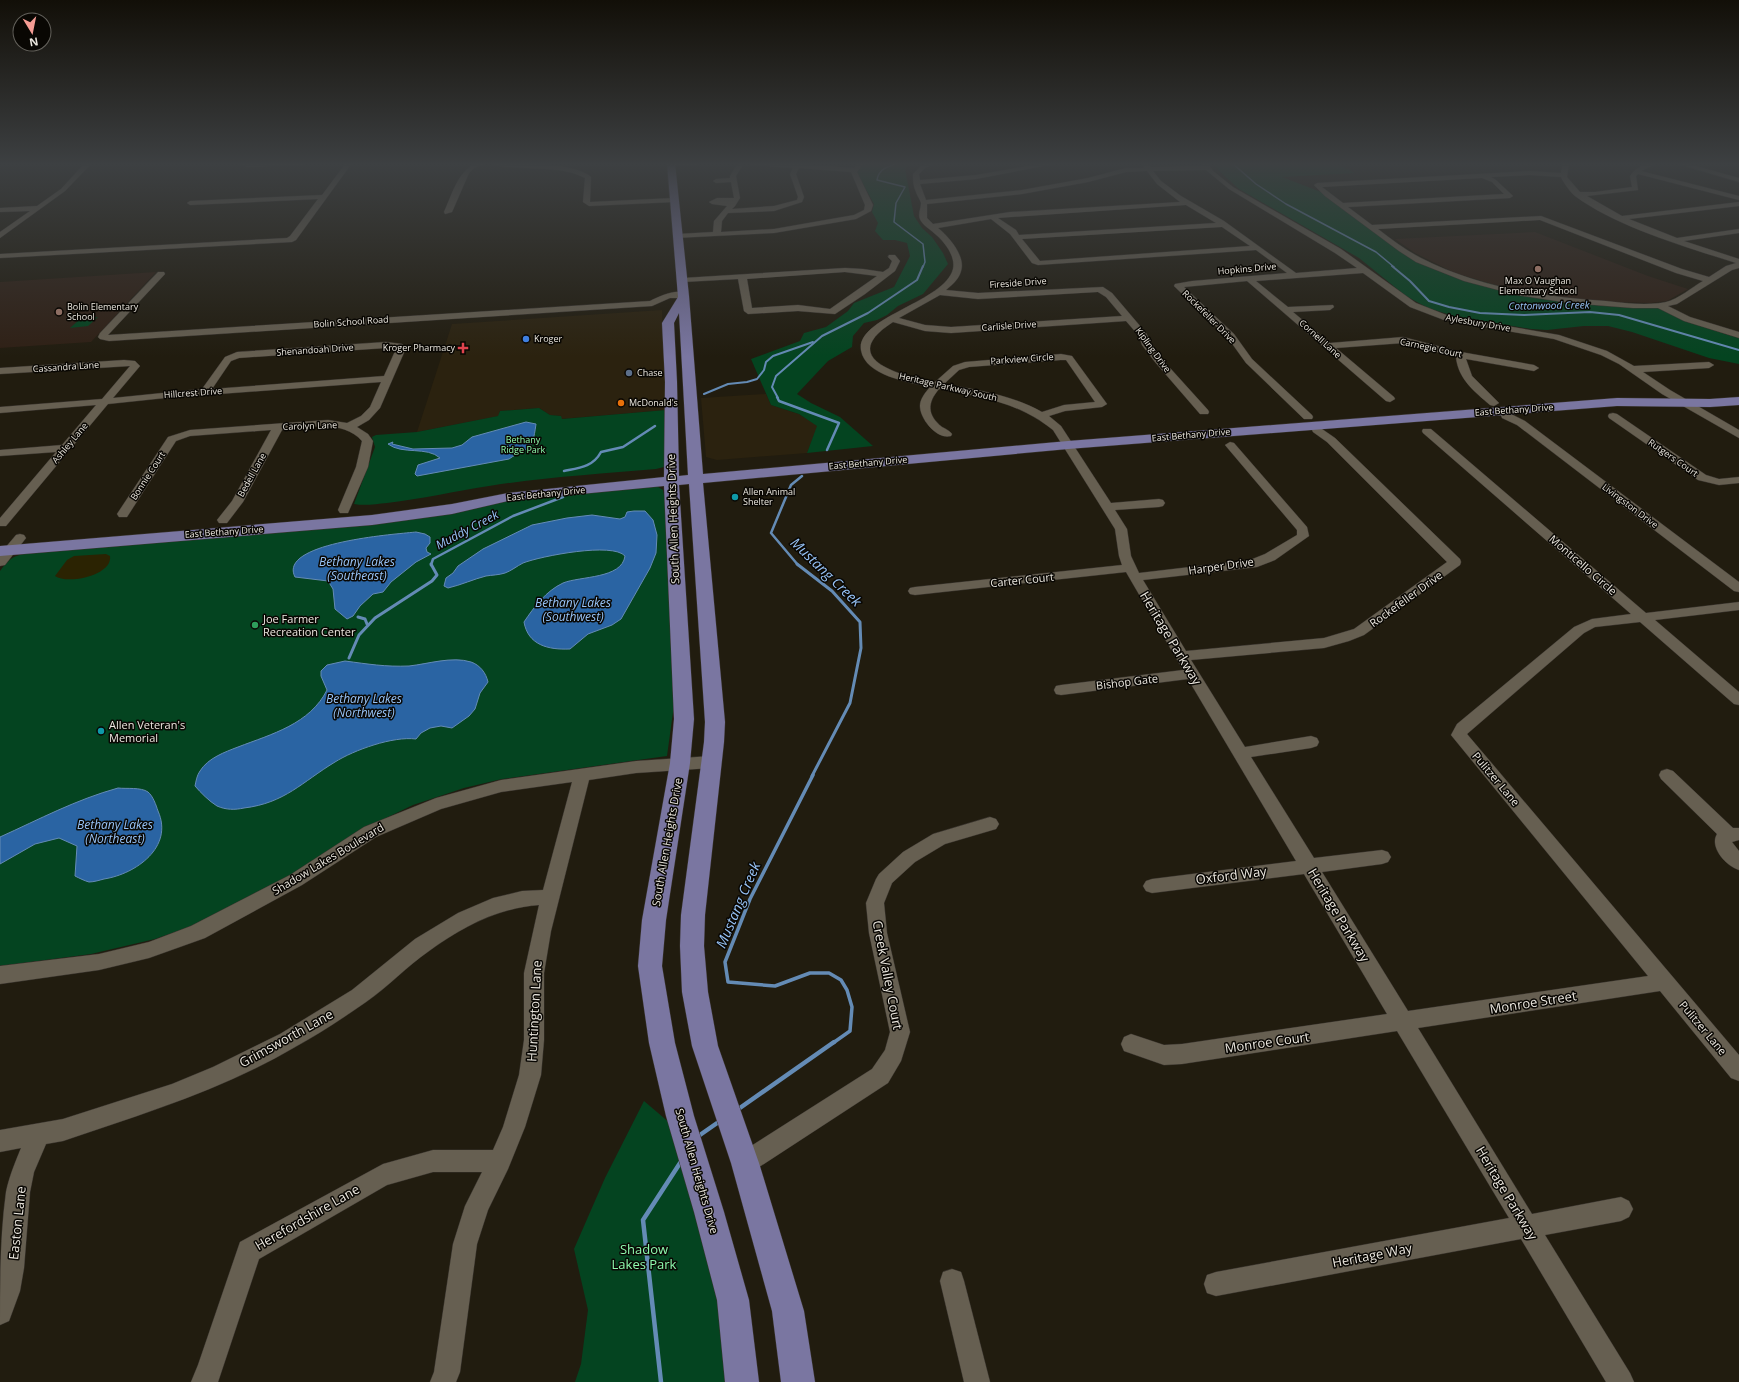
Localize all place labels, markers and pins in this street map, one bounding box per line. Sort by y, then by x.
marker: Max O Vaughan Elementary School [1533,264,1543,274]
place label: Max O Vaughan Elementary School [1499,274,1577,297]
place label: Bolin Elementary School [67,300,139,323]
marker: Bolin Elementary School [54,307,64,317]
place label: Kroger [534,332,563,345]
marker: Kroger [521,334,531,344]
place label: Kroger Pharmacy [383,341,455,354]
marker: Kroger Pharmacy [458,343,468,353]
place label: Chase [637,366,663,379]
marker: Chase [624,368,634,378]
place label: McDonald's [629,396,678,409]
marker: McDonald's [616,398,626,408]
place label: Allen Animal Shelter [743,485,795,508]
marker: Allen Animal Shelter [730,492,740,502]
place label: Joe Farmer Recreation Center [262,611,356,639]
marker: Joe Farmer Recreation Center [250,620,260,630]
place label: Allen Veteran's Memorial [109,717,185,745]
marker: Allen Veteran's Memorial [96,726,106,736]

